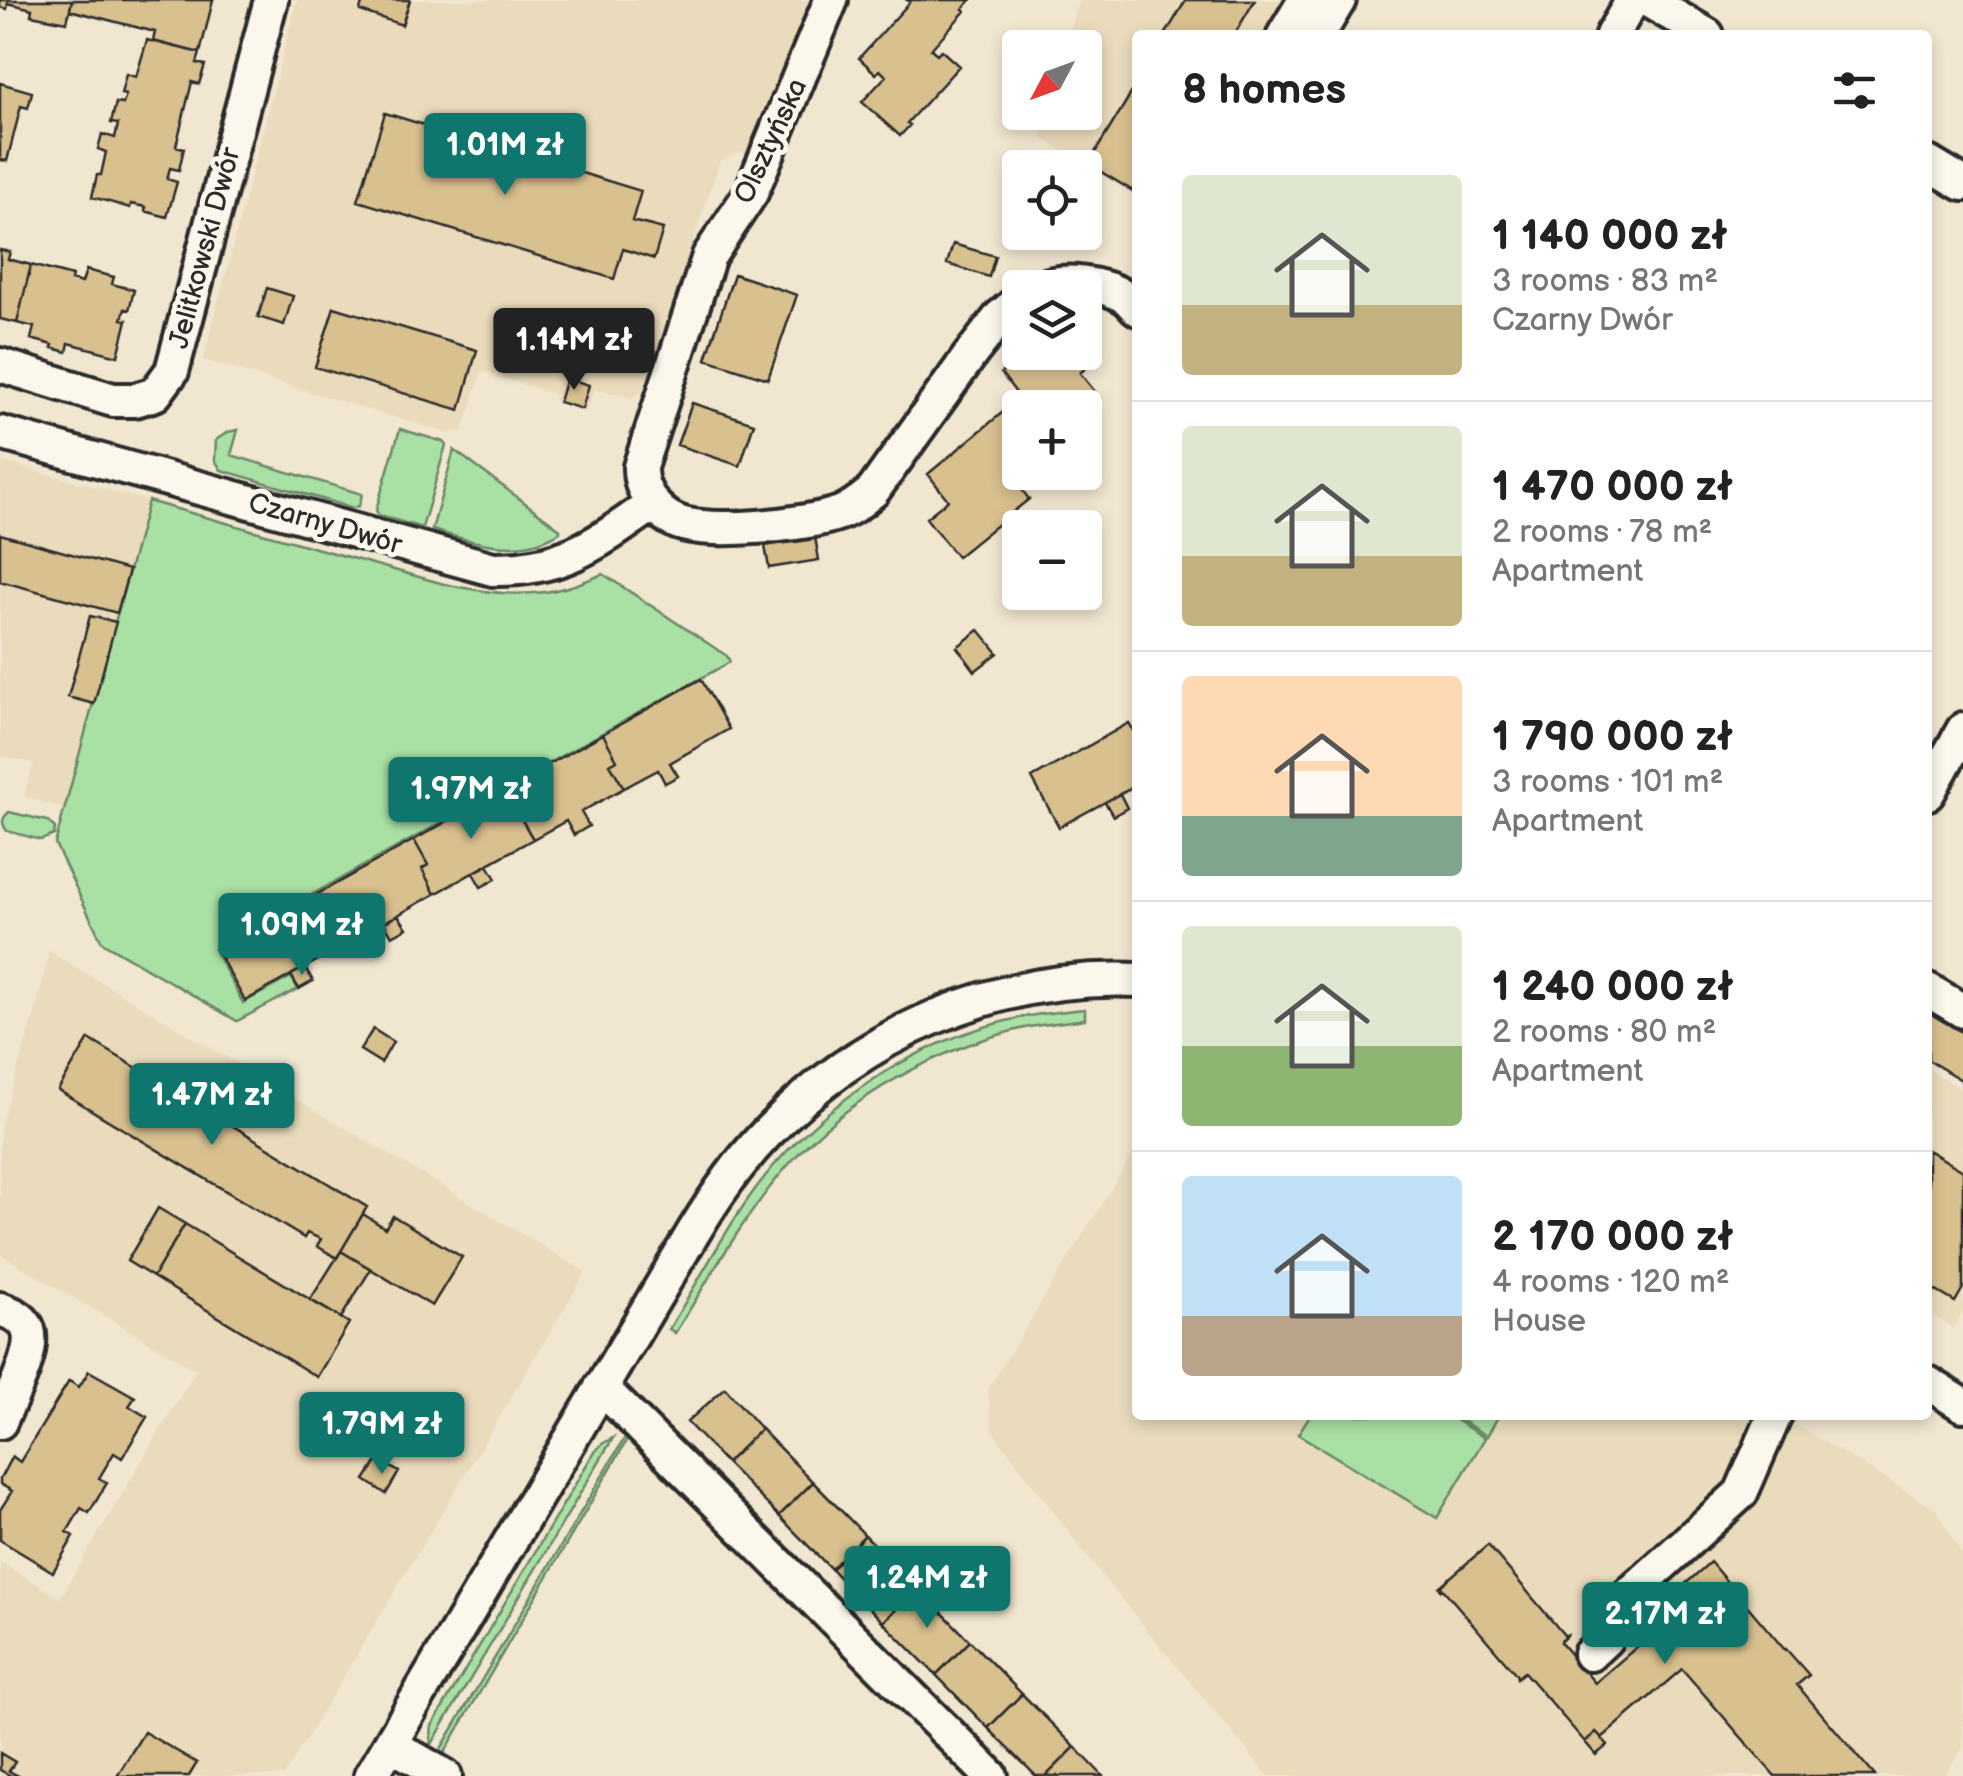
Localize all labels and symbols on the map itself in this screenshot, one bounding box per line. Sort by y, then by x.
north arrow [1002,30,1102,130]
street label: Olsztyńska [728,73,814,209]
pin: 1.01M zł [402,113,608,198]
street label: Jelitkowski Dwór [162,143,248,352]
pin: 1.14M zł [471,308,677,393]
street label: Czarny Dwór [244,486,406,562]
pin: 1.97M zł [368,757,574,842]
pin: 1.09M zł [199,893,405,978]
pin: 1.47M zł [109,1063,315,1148]
pin: 1.79M zł [279,1392,485,1477]
pin: 1.24M zł [824,1546,1030,1631]
pin: 2.17M zł [1562,1582,1768,1667]

